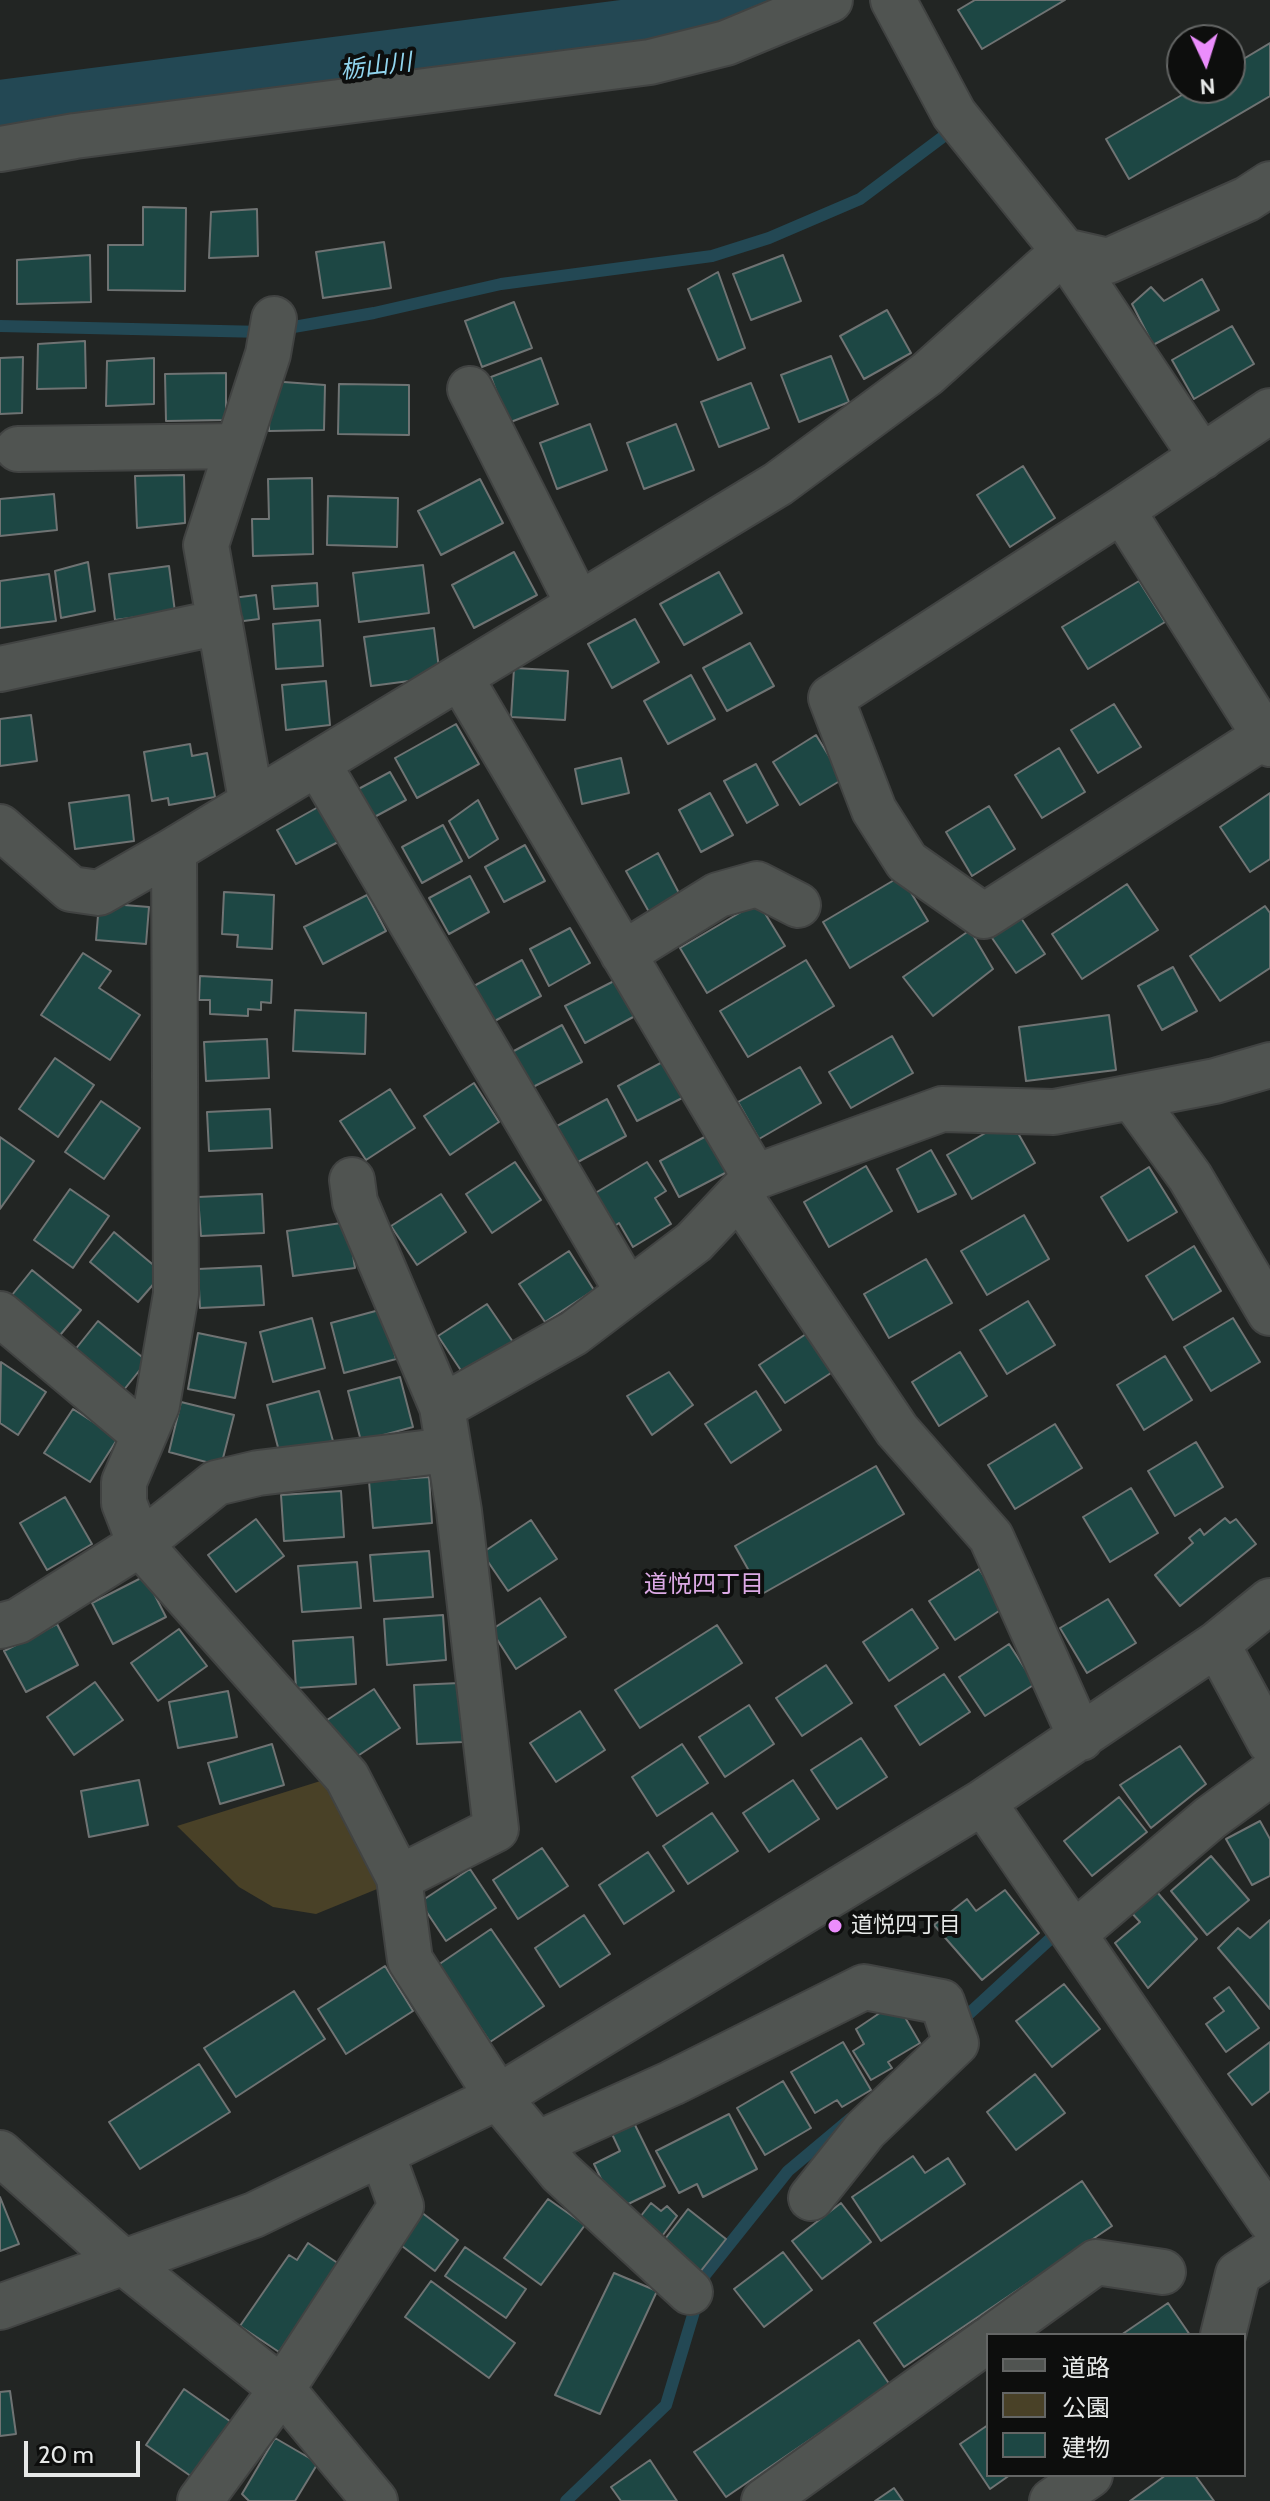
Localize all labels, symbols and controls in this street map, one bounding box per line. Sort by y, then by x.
north arrow [1166,24,1246,104]
water label: 栃山川 [339,48,413,86]
text: N [1199,72,1216,100]
district label: 道悦四丁目 [644,1571,764,1599]
place label: 道悦四丁目 [851,1913,961,1939]
marker: 道悦四丁目 [826,1917,844,1935]
legend [986,2333,1246,2477]
text: 道路 [1062,2353,1110,2382]
text: 公園 [1062,2393,1110,2422]
scale bar [28,2425,144,2475]
text: 建物 [1062,2433,1110,2462]
text: 20 m [38,2440,94,2469]

